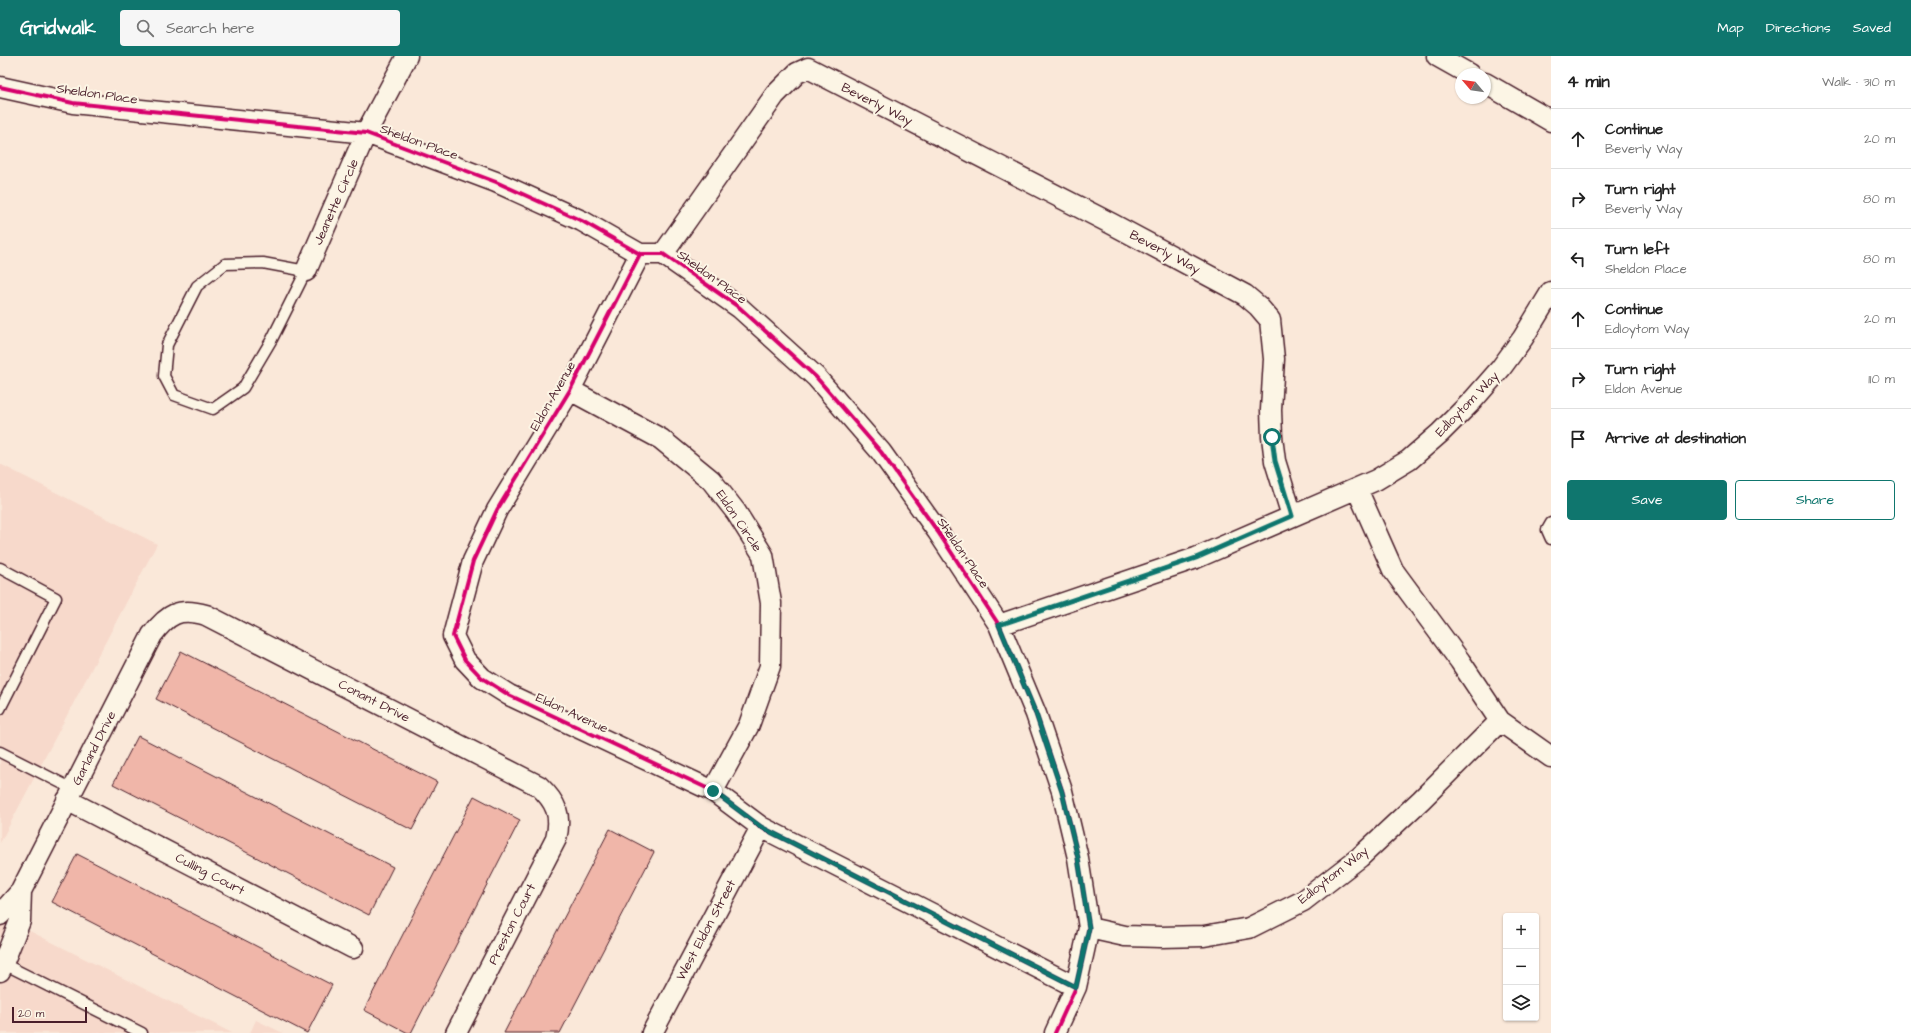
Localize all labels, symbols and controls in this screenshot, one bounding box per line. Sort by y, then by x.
search box [120,10,400,46]
text: Gridwalk [20,15,96,42]
icon: search [134,17,156,39]
text: Search here [166,18,254,39]
text: Map [1717,18,1744,38]
text: Directions [1766,18,1831,38]
text: Saved [1853,18,1891,38]
north arrow [1455,68,1491,104]
text: 4 min [1567,70,1610,94]
text: Walk · 310 m [1822,73,1895,91]
street label: Beverly Way [838,78,916,131]
street label: Sheldon Place [55,79,139,109]
text: Continue [1605,119,1663,140]
street label: Sheldon Place [378,120,460,164]
icon: ahead [1567,128,1589,150]
text: 20 m [1864,130,1895,148]
text: Beverly Way [1605,140,1683,158]
street label: Jeanette Circle [309,156,363,248]
text: Turn right [1605,179,1676,200]
icon: right [1567,188,1589,210]
text: 80 m [1863,190,1895,208]
text: Beverly Way [1605,200,1683,218]
street label: Beverly Way [1126,226,1203,279]
text: Turn left [1605,239,1669,260]
street label: Sheldon Place [674,246,750,308]
icon: left [1567,248,1589,270]
text: 80 m [1863,250,1895,268]
text: Sheldon Place [1605,260,1687,278]
text: Continue [1605,299,1663,320]
icon: ahead [1567,308,1589,330]
text: 20 m [1864,310,1895,328]
text: Edloytom Way [1605,320,1690,338]
street label: Eldon Avenue [526,358,580,434]
text: Turn right [1605,359,1676,380]
street label: Edloytom Way [1431,367,1504,441]
icon: right [1567,368,1589,390]
text: 110 m [1868,370,1895,388]
text: Eldon Avenue [1605,380,1683,398]
route start [1263,428,1281,446]
icon: arrive [1567,428,1589,450]
text: Arrive at destination [1605,428,1746,449]
button: Save [1567,480,1727,520]
button: Share [1735,480,1895,520]
street label: Eldon Circle [712,487,766,555]
street label: Sheldon Place [933,514,993,592]
street label: Conant Drive [335,675,413,727]
street label: Eldon Avenue [533,688,611,738]
street label: Garland Drive [68,708,120,788]
route end [704,782,722,800]
street label: Edloytom Way [1294,842,1373,909]
street label: Culling Court [172,849,249,900]
street label: West Eldon Street [672,876,741,984]
street label: Preston Court [484,880,541,968]
map controls [1503,913,1539,1021]
button: + [1503,913,1539,949]
button: − [1503,949,1539,985]
button: layers [1503,985,1539,1021]
scale bar [12,1005,87,1024]
text: 20 m [18,1006,44,1021]

